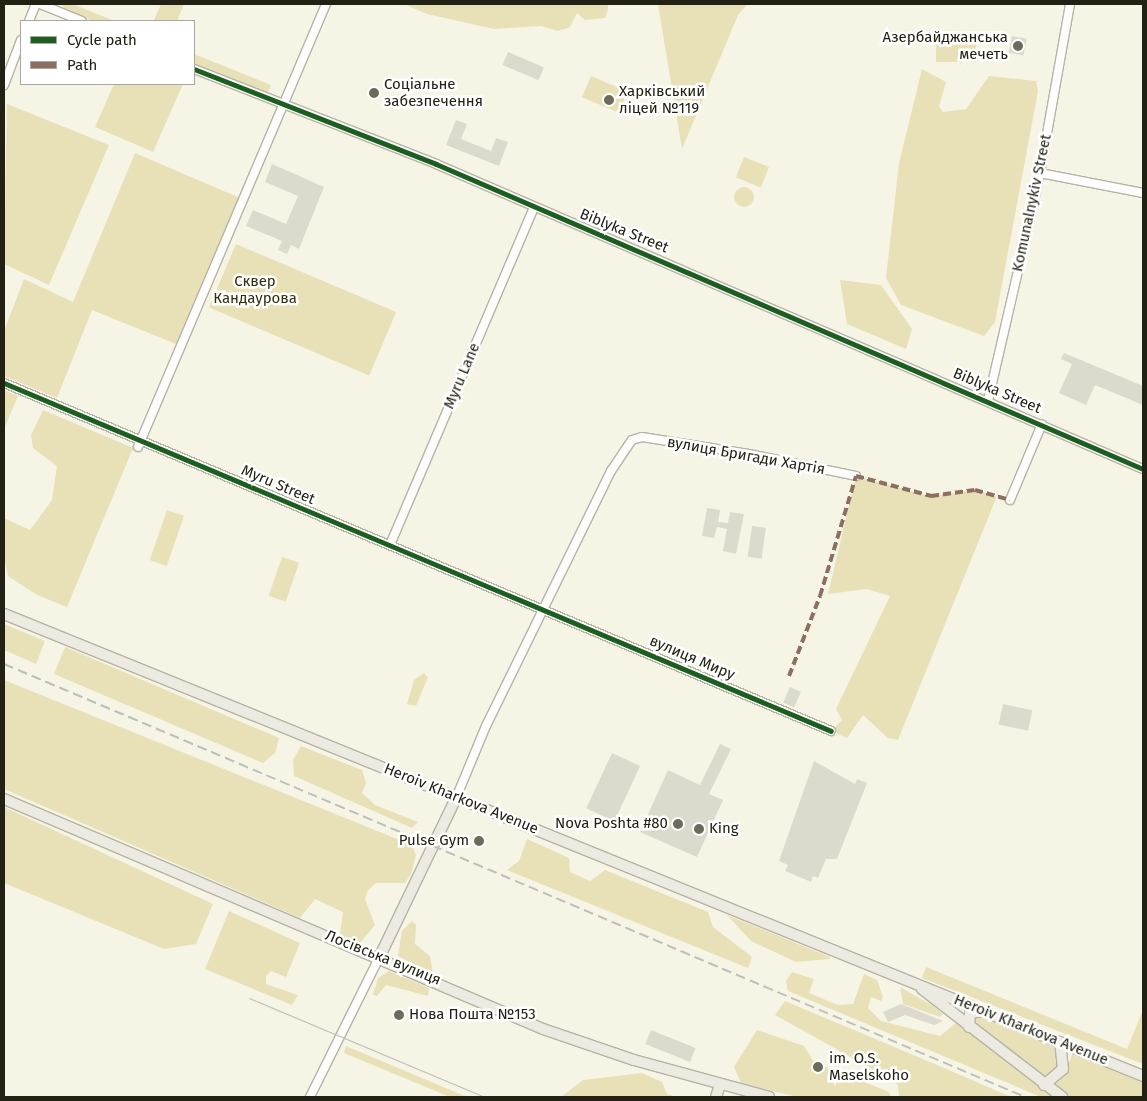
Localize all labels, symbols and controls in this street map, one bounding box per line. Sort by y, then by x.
legend [20,20,195,85]
place label: Азербайджанська мечеть [883,28,1008,63]
text: Cycle path [67,31,137,49]
marker: Азербайджанська мечеть [1012,40,1024,52]
text: Path [67,56,97,74]
place label: Соціальне забезпечення [384,75,483,110]
place label: Харківський ліцей №119 [619,82,705,117]
marker: Соціальне забезпечення [368,87,380,99]
marker: Харківський ліцей №119 [603,94,615,106]
street label: Komunalnykiv Street [1009,133,1055,273]
street label: Biblyka Street [577,205,671,257]
park label: Сквер Кандаурова [213,272,297,307]
street label: Myru Lane [440,340,484,412]
street label: Biblyka Street [950,364,1044,418]
street label: вулиця Бригади Хартія [666,433,826,479]
street label: Myru Street [238,461,318,509]
street label: вулиця Миру [647,632,737,684]
street label: Heroiv Kharkova Avenue [381,760,541,838]
place label: Nova Poshta #80 [555,815,668,833]
marker: Nova Poshta #80 [672,818,684,830]
place label: King [709,820,739,838]
marker: King [693,823,705,835]
place label: Pulse Gym [399,832,469,850]
marker: Pulse Gym [473,835,485,847]
street label: Лосівська вулиця [323,927,443,989]
street label: Heroiv Kharkova Avenue [951,991,1111,1069]
place label: Нова Пошта №153 [409,1006,536,1024]
marker: Нова Пошта №153 [393,1009,405,1021]
place label: іm. O.S. Maselskoho [829,1049,909,1084]
marker: іm. O.S. Maselskoho [811,1060,825,1074]

